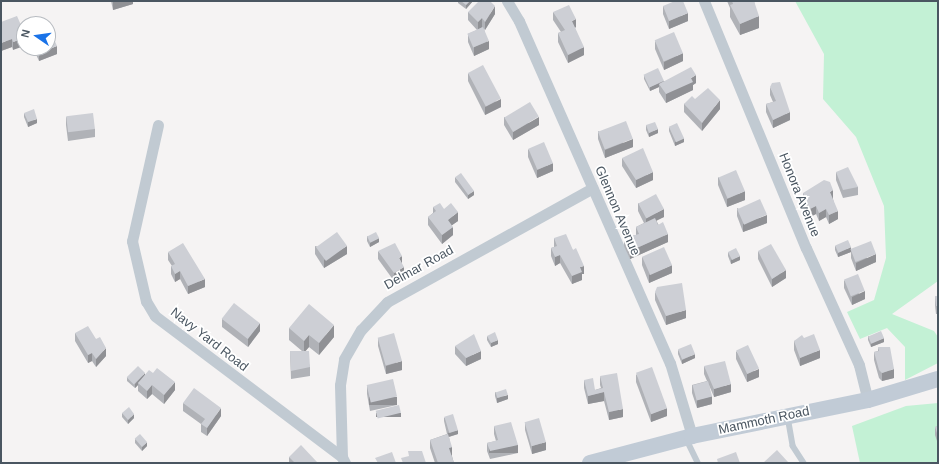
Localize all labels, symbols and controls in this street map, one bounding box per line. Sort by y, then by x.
north arrow [16,16,56,56]
text: N [19,28,32,39]
street label: Honora Avenue [775,150,823,240]
street label: Glennon Avenue [591,163,643,259]
street label: Delmar Road [382,243,456,293]
street label: Navy Yard Road [167,305,251,375]
street label: Mammoth Road [717,404,811,438]

